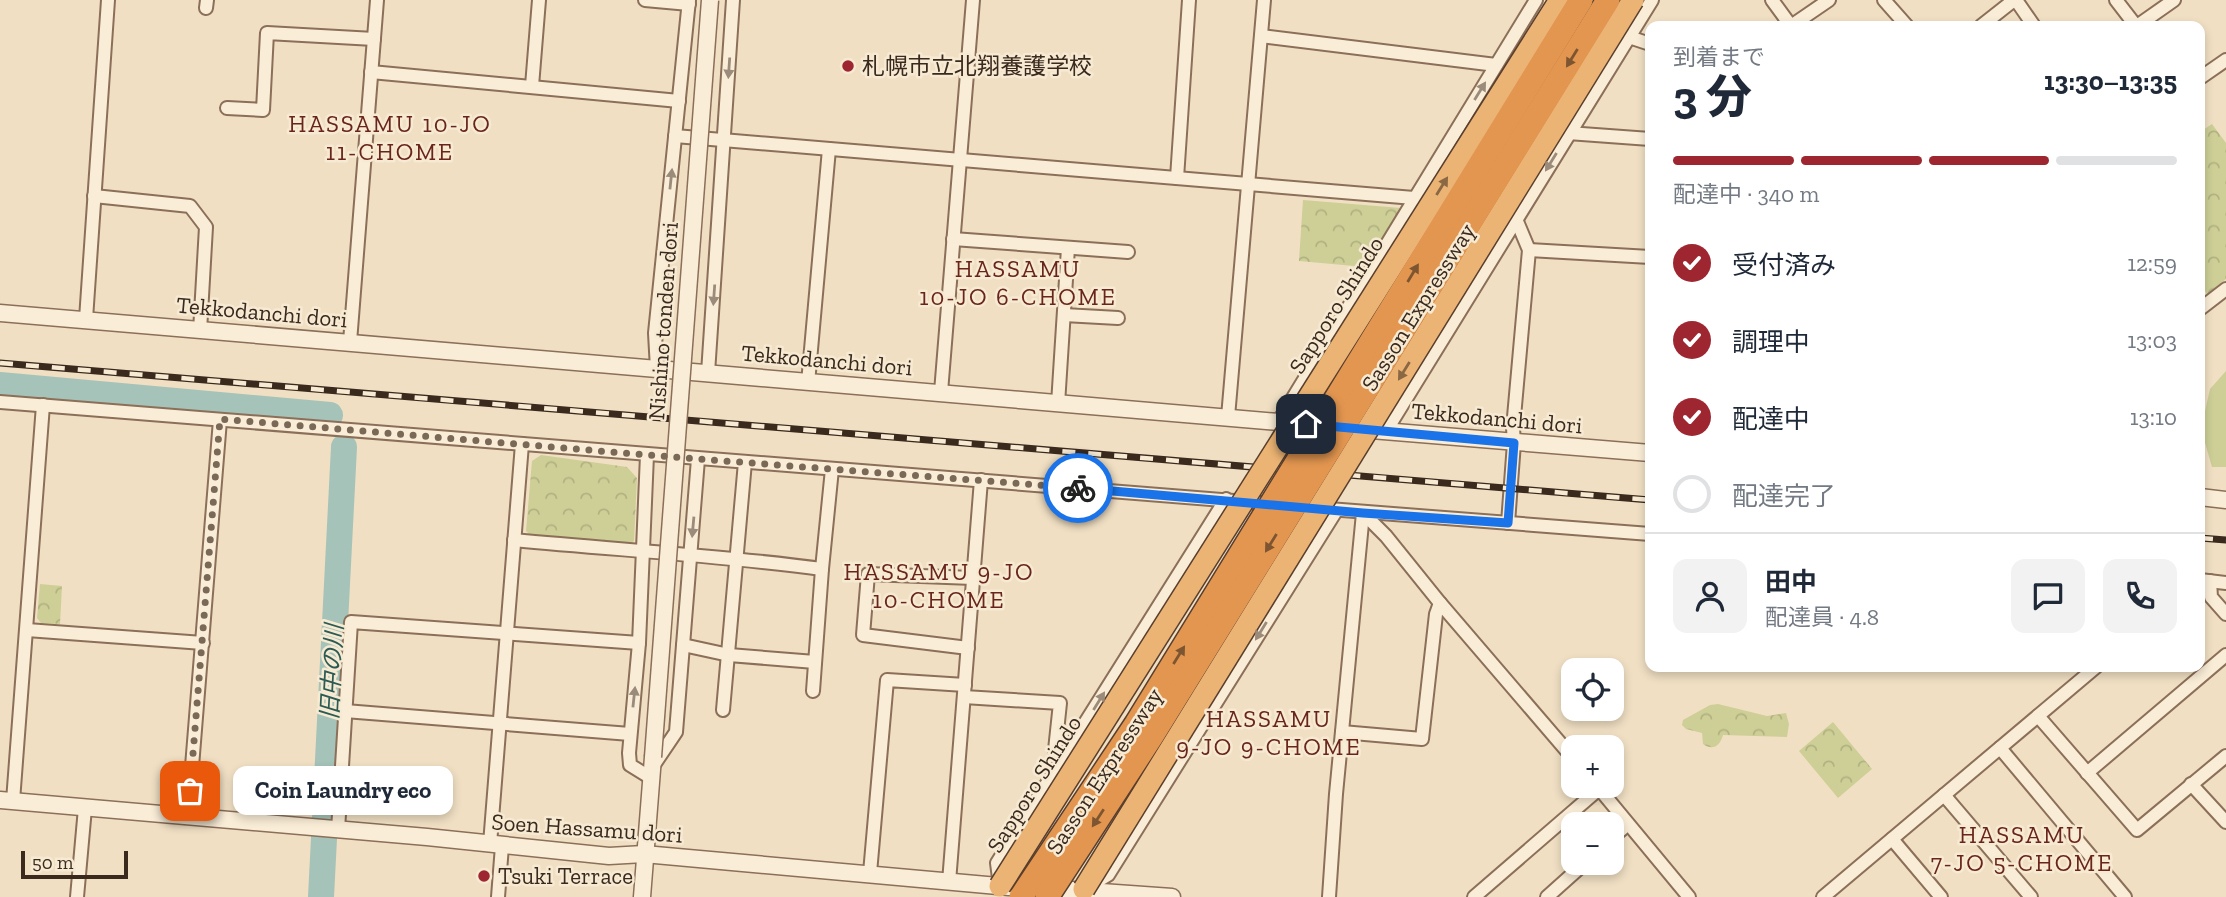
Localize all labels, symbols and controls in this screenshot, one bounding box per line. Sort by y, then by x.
text: 到着まで [1673,43,1765,71]
one-way arrow [1566,48,1579,68]
place label: 札幌市立北翔養護学校 [862,52,1092,80]
one-way arrow [723,57,734,79]
marker: 札幌市立北翔養護学校 [840,58,856,74]
text: 13:30–13:35 [2044,65,2177,97]
text: 3 分 [1673,70,1752,125]
one-way arrow [1473,81,1486,101]
district label: HASSAMU 10-JO 11-CHOME [288,109,492,166]
one-way arrow [1544,152,1557,171]
one-way arrow [666,168,677,190]
one-way arrow [1436,177,1449,196]
text: 配達中 · 340 m [1673,180,1819,208]
street label: Sasson Expressway [1355,218,1481,396]
street label: Nishino tonden dori [642,221,684,421]
street label: Sapporo Shindo [1283,231,1389,379]
icon: check [1673,244,1711,282]
text: 受付済み [1732,249,1836,281]
text: 12:59 [2127,249,2177,277]
district label: HASSAMU 10-JO 6-CHOME [919,254,1117,311]
one-way arrow [1407,264,1420,283]
one-way arrow [708,284,719,306]
street label: Tekkodanchi dori [175,291,349,333]
icon: check [1673,321,1711,359]
text: 調理中 [1732,326,1810,358]
text: 13:03 [2127,326,2177,354]
street label: Tekkodanchi dori [740,339,914,381]
one-way arrow [1398,361,1411,380]
pin [1276,394,1336,454]
street label: Tekkodanchi dori [1410,397,1584,439]
icon: check [1673,398,1711,436]
text: 配達中 [1732,403,1810,435]
text: 13:10 [2130,403,2177,431]
icon: home [1287,405,1325,443]
courier [1043,453,1113,523]
icon: bike [1059,469,1097,507]
text: 配達完了 [1732,480,1836,512]
one-way arrow [687,516,698,538]
one-way arrow [1265,533,1278,552]
district label: HASSAMU 9-JO 10-CHOME [843,557,1035,614]
button: person [1673,559,1747,633]
button: chat [2011,559,2085,633]
button: phone [2103,559,2177,633]
text: 田中 [1765,566,1817,598]
text: 配達員 · 4.8 [1765,603,1879,631]
water label: 旧中の川 [315,620,349,721]
one-way arrow [1254,621,1267,640]
one-way arrow [1172,645,1185,665]
map controls [1561,658,1624,875]
button: locate [1561,658,1624,721]
street label: Sasson Expressway [1040,683,1168,859]
one-way arrow [629,686,640,708]
one-way arrow [1093,691,1106,710]
district label: HASSAMU 9-JO 9-CHOME [1176,704,1362,761]
street label: Sapporo Shindo [981,710,1087,858]
button: + [1561,735,1624,798]
pin [160,761,220,821]
callout: Coin Laundry eco [232,766,452,816]
icon: bag [171,772,209,810]
text: Coin Laundry eco [255,776,431,804]
street label: Soen Hassamu dori [491,807,683,849]
one-way arrow [1092,809,1105,828]
button: − [1561,812,1624,875]
district label: HASSAMU 7-JO 5-CHOME [1931,820,2113,877]
scale bar [21,848,128,880]
text: 50 m [32,851,73,874]
place label: Tsuki Terrace [498,862,633,890]
marker: Tsuki Terrace [476,868,492,884]

